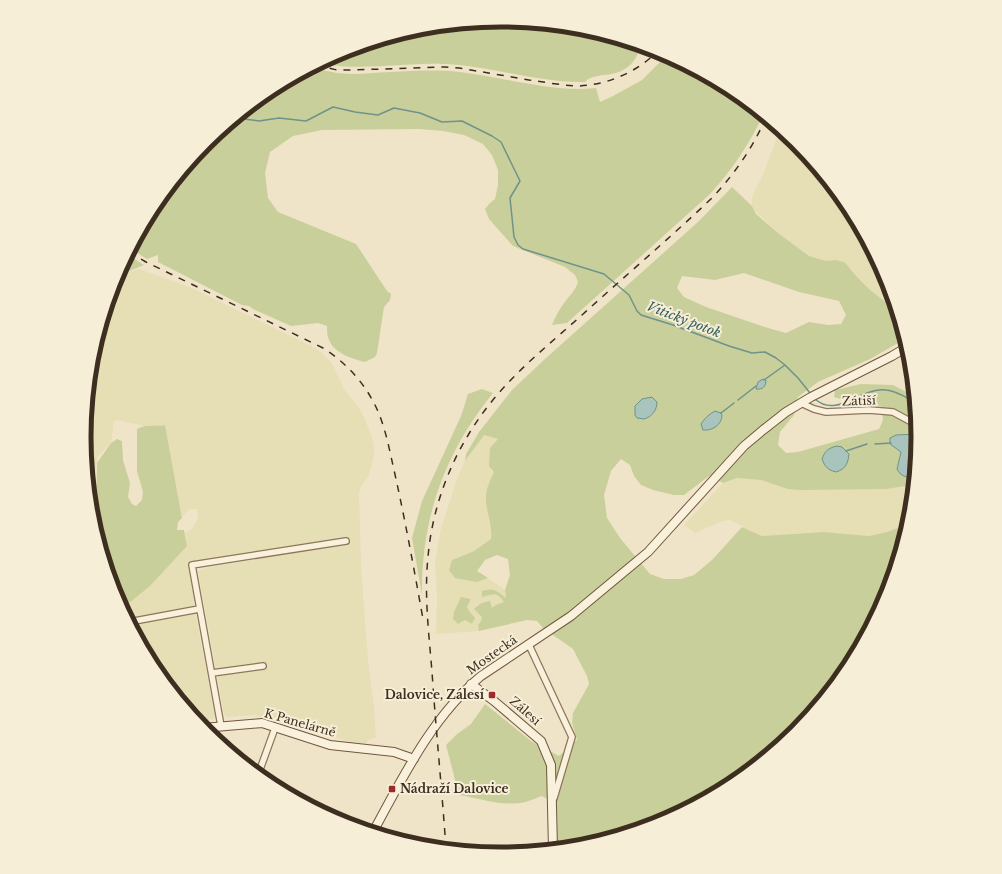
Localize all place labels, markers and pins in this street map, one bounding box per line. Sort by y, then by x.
place label: Dalovice, Zálesí [385,687,485,702]
marker: Dalovice, Zálesí [487,690,497,700]
place label: Nádraží Dalovice [400,781,509,796]
marker: Nádraží Dalovice [387,784,397,794]

